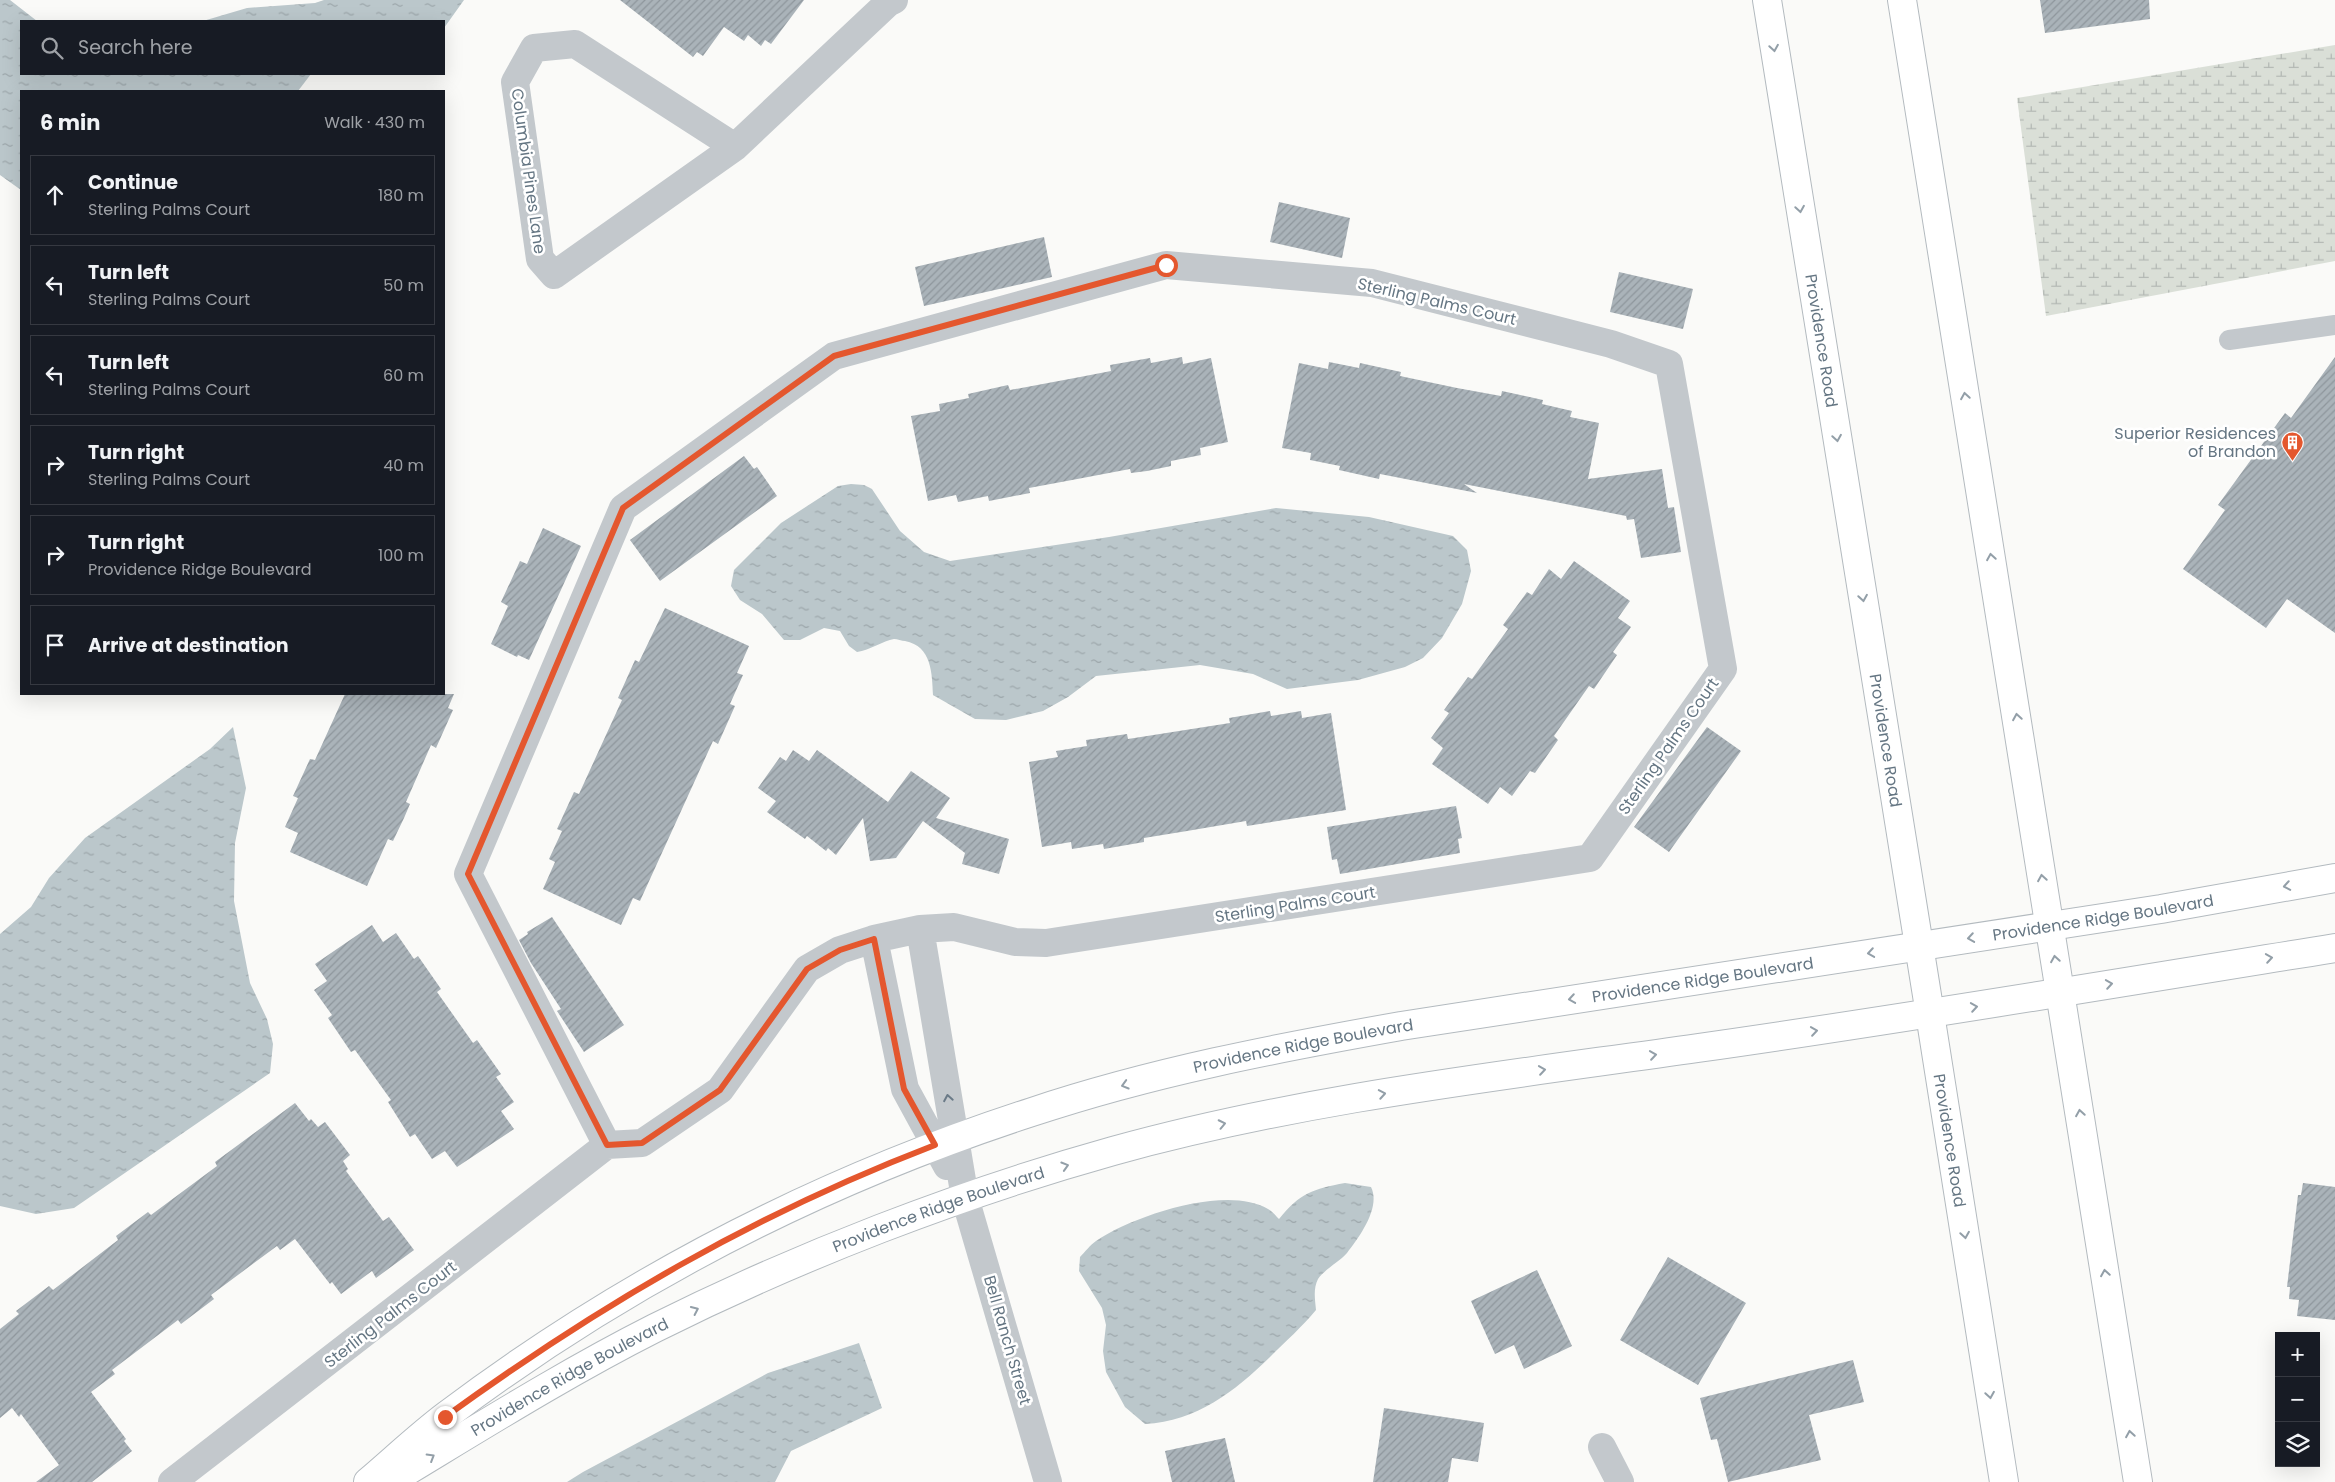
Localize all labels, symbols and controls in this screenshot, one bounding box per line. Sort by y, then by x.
search box [20,20,445,75]
icon: search [38,34,66,62]
text: Search here [78,34,192,61]
one-way arrow [1769,44,1779,52]
street label: Columbia Pines Lane [505,87,552,255]
text: 6 min [40,108,100,137]
text: Walk · 430 m [324,111,425,134]
text: Continue [88,169,178,196]
icon: ahead [41,181,69,209]
text: 180 m [378,184,424,207]
text: Sterling Palms Court [88,198,250,221]
one-way arrow [1795,204,1805,213]
route start [1155,254,1178,277]
text: Turn left [88,259,169,286]
icon: left [41,271,69,299]
street label: Sterling Palms Court [1355,272,1519,331]
street label: Providence Road [1799,272,1843,409]
text: 50 m [383,274,424,297]
text: Sterling Palms Court [88,288,250,311]
text: Turn left [88,349,169,376]
icon: left [41,361,69,389]
text: 60 m [383,364,424,387]
text: Sterling Palms Court [88,378,250,401]
one-way arrow [1961,392,1971,401]
place label: Superior Residences of Brandon [2114,422,2276,463]
building icon: Superior Residences of Brandon [2280,430,2304,461]
one-way arrow [1832,434,1842,442]
text: Turn right [88,439,184,466]
icon: right [41,451,69,479]
text: 40 m [383,454,424,477]
text: Sterling Palms Court [88,468,250,491]
text: Turn right [88,529,184,556]
icon: right [41,541,69,569]
text: 100 m [378,544,424,567]
one-way arrow [1986,552,1997,560]
text: Providence Ridge Boulevard [88,558,311,581]
one-way arrow [1858,594,1868,603]
icon: arrive [41,631,69,659]
text: Arrive at destination [88,632,289,659]
street label: Providence Road [1863,672,1908,809]
street label: Sterling Palms Court [1613,673,1724,819]
one-way arrow [2012,713,2022,721]
one-way arrow [2038,873,2048,882]
street label: Sterling Palms Court [1213,880,1377,929]
one-way arrow [2283,881,2291,891]
street label: Providence Ridge Boulevard [1991,889,2215,947]
one-way arrow [1967,932,1975,943]
one-way arrow [1867,947,1875,958]
street label: Providence Ridge Boulevard [1591,952,1815,1008]
one-way arrow [2265,954,2273,964]
one-way arrow [2051,955,2061,963]
one-way arrow [2104,980,2113,990]
one-way arrow [1568,994,1576,1004]
one-way arrow [1970,1002,1978,1012]
street label: Providence Ridge Boulevard [1191,1013,1415,1079]
one-way arrow [1809,1027,1818,1037]
one-way arrow [1648,1050,1657,1060]
one-way arrow [1538,1066,1547,1076]
street label: Providence Road [1928,1072,1971,1209]
one-way arrow [1121,1079,1130,1090]
one-way arrow [1377,1089,1386,1099]
one-way arrow [943,1094,953,1103]
one-way arrow [2075,1108,2086,1116]
one-way arrow [1218,1120,1227,1130]
street label: Providence Ridge Boulevard [829,1161,1047,1258]
one-way arrow [1060,1161,1069,1171]
one-way arrow [1959,1230,1969,1239]
street label: Sterling Palms Court [319,1255,461,1373]
one-way arrow [2100,1269,2111,1277]
street label: Bell Ranch Street [978,1273,1037,1408]
one-way arrow [690,1305,699,1316]
street label: Providence Ridge Boulevard [466,1312,672,1442]
map controls [2275,1332,2320,1467]
button: + [2275,1332,2320,1377]
button: − [2275,1377,2320,1422]
one-way arrow [1984,1392,1995,1400]
route end [434,1406,457,1429]
button: layers [2275,1422,2320,1467]
one-way arrow [2125,1429,2136,1437]
one-way arrow [426,1453,435,1463]

